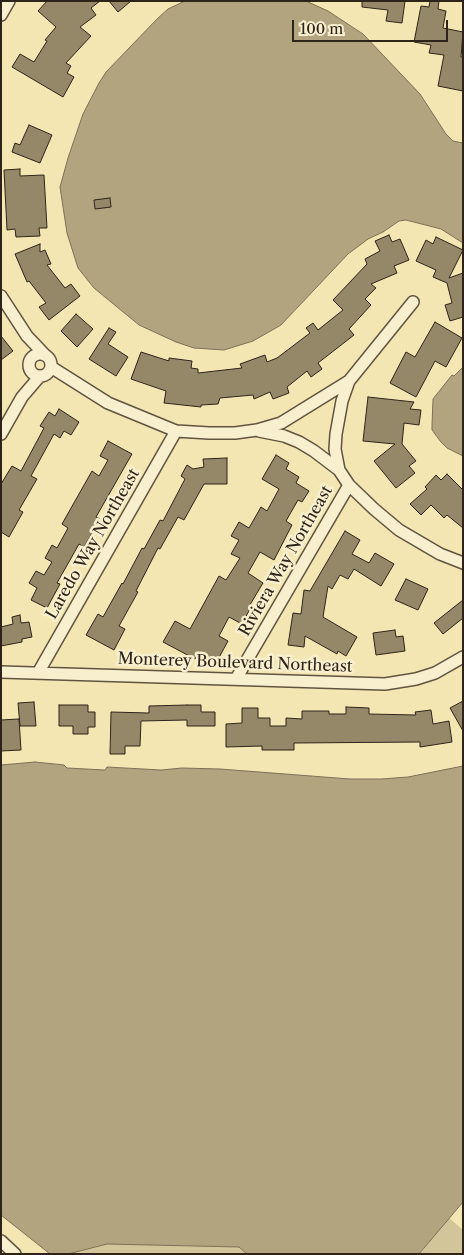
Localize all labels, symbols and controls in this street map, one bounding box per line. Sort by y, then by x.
scale bar [294,10,450,42]
text: 100 m [300,19,343,38]
street label: Laredo Way Northeast [42,465,144,623]
street label: Riviera Way Northeast [235,482,337,640]
street label: Monterey Boulevard Northeast [117,649,353,677]

